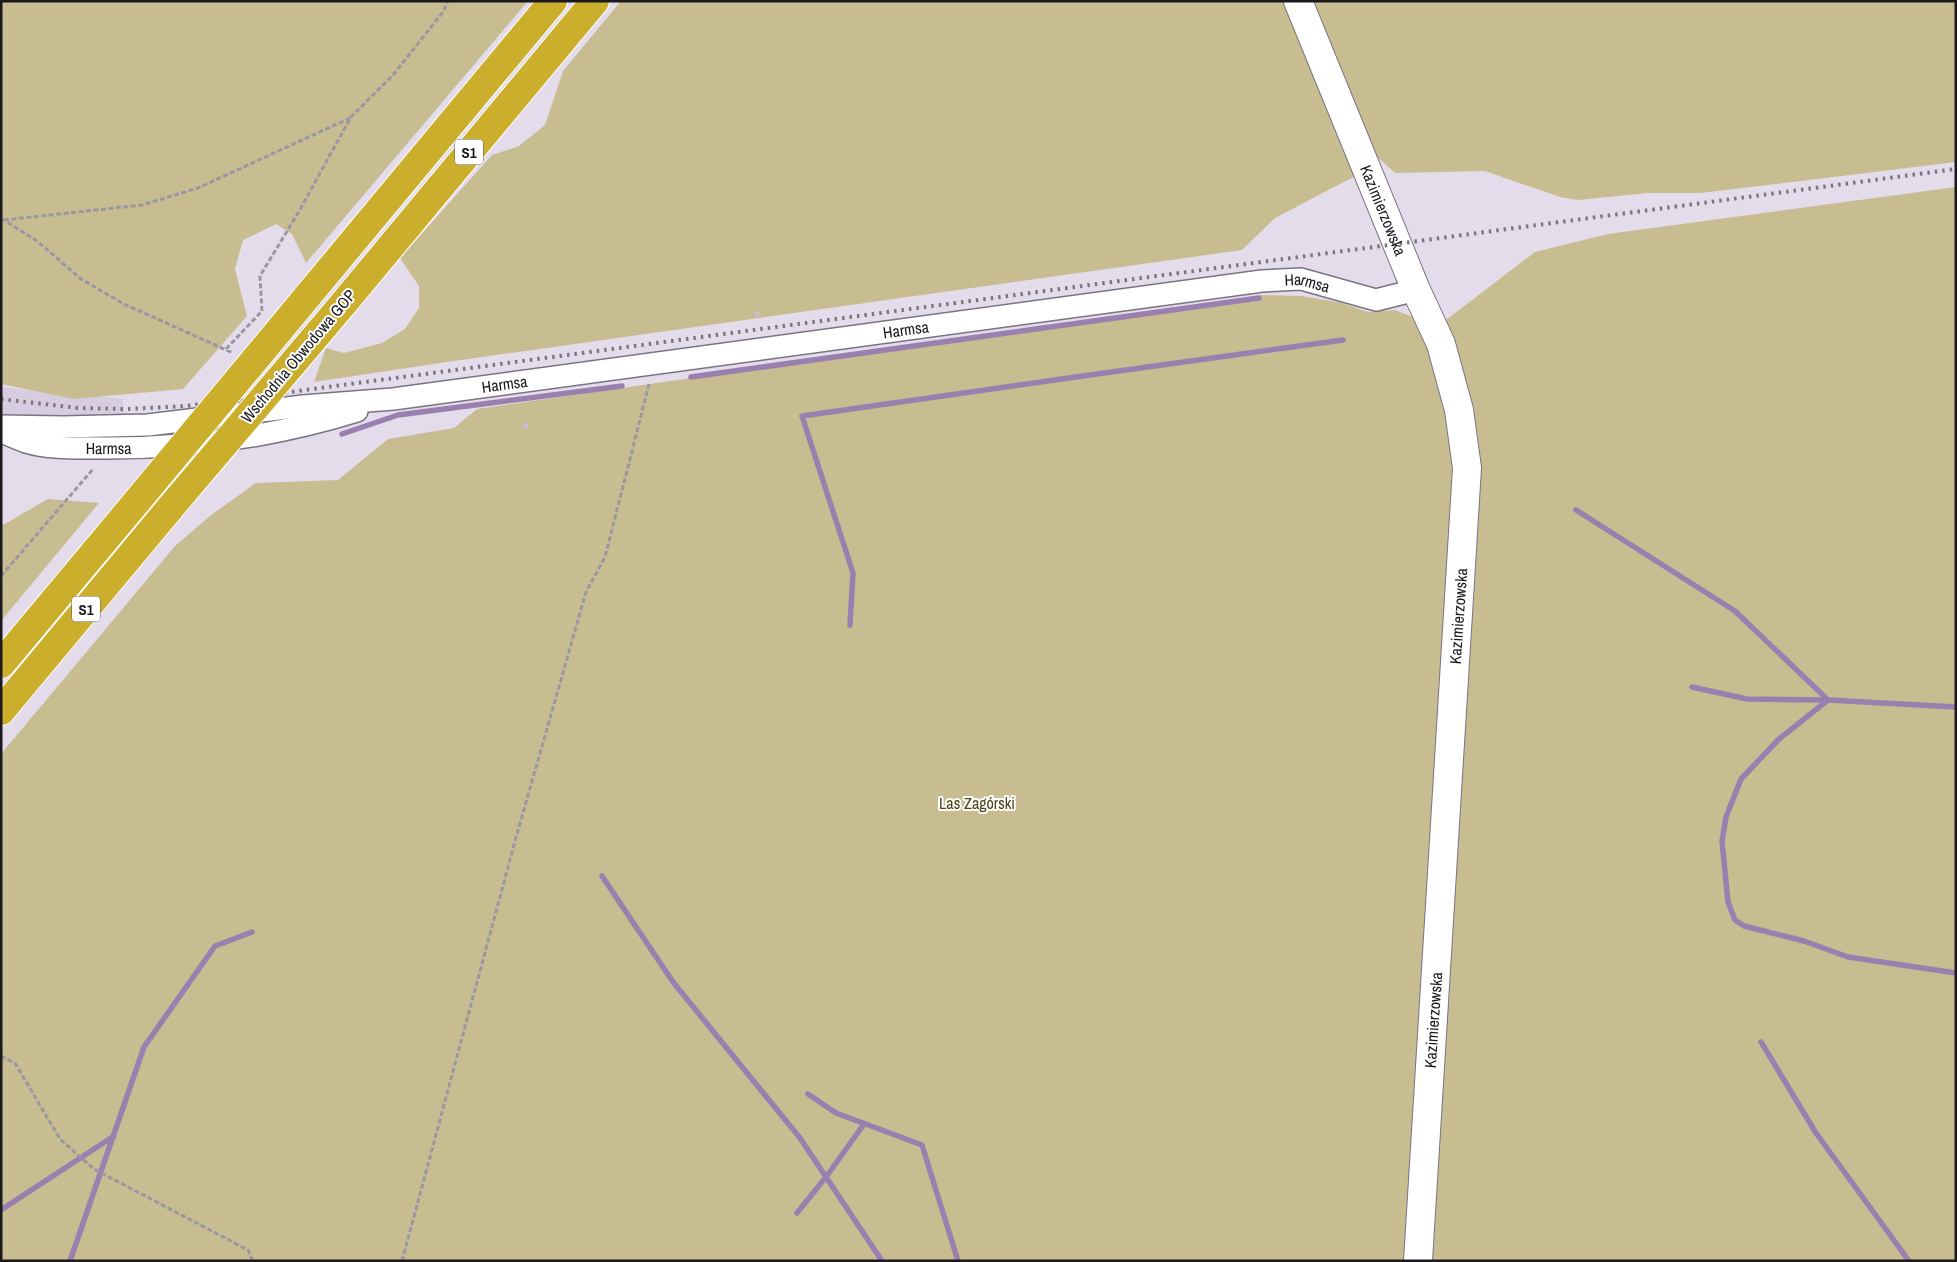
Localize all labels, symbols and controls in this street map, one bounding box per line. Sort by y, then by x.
road number: S1 [455,140,483,164]
street label: Kazimierzowska [1355,161,1412,260]
street label: Harmsa [1284,268,1333,298]
street label: Wschodnia Obwodowa GOP [236,284,360,427]
street label: Harmsa [882,315,931,343]
street label: Harmsa [480,370,529,398]
street label: Harmsa [86,437,132,459]
street label: Kazimierzowska [1444,567,1472,665]
road number: S1 [72,596,100,622]
park label: Las Zagórski [939,792,1015,814]
street label: Kazimierzowska [1419,971,1447,1069]

